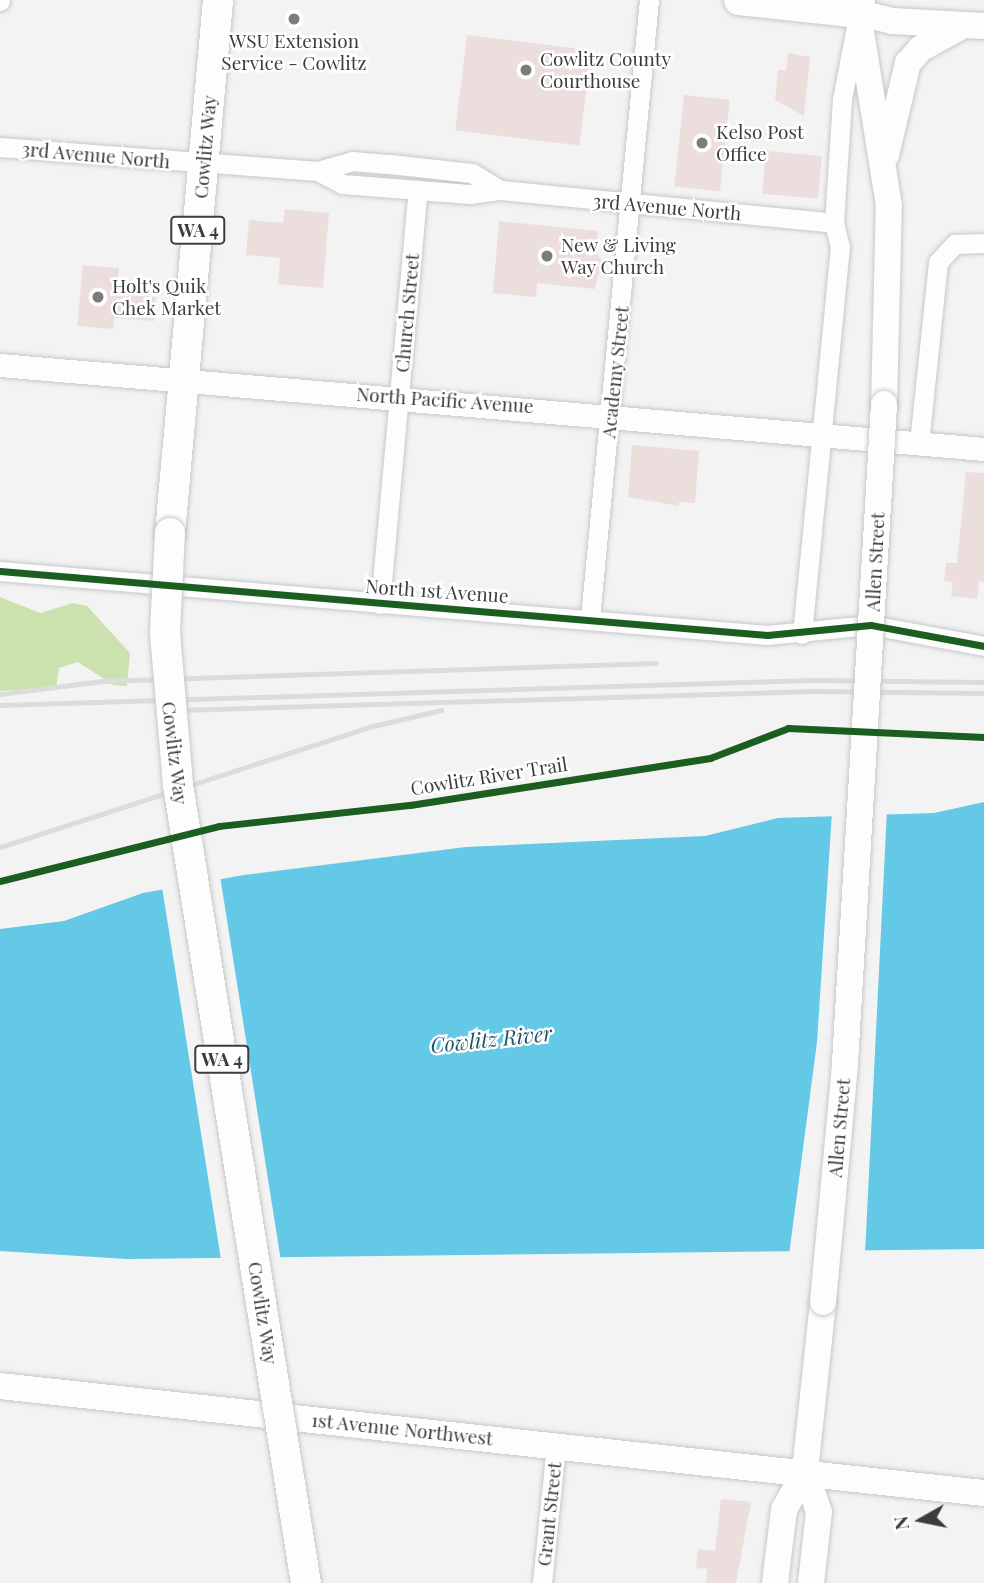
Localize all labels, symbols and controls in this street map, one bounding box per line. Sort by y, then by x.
marker: WSU Extension Service - Cowlitz [286,11,302,27]
place label: WSU Extension Service - Cowlitz [221,30,367,74]
place label: Cowlitz County Courthouse [540,48,671,92]
marker: Cowlitz County Courthouse [518,62,534,78]
street label: Cowlitz Way [189,94,221,200]
place label: Kelso Post Office [716,121,804,165]
marker: Kelso Post Office [694,135,710,151]
street label: 3rd Avenue North [20,137,172,173]
street label: 3rd Avenue North [591,189,743,225]
road number: WA 4 [170,215,226,244]
place label: New & Living Way Church [561,234,676,278]
marker: New & Living Way Church [539,248,555,264]
street label: Church Street [390,252,424,374]
place label: Holt's Quik Chek Market [112,275,221,319]
marker: Holt's Quik Chek Market [90,289,106,305]
street label: Academy Street [597,305,633,439]
street label: North Pacific Avenue [355,382,535,418]
street label: Allen Street [861,512,889,612]
street label: North 1st Avenue [364,575,510,607]
street label: Cowlitz Way [157,700,193,806]
street label: Cowlitz River Trail [408,752,570,800]
water label: Cowlitz River [429,1019,553,1057]
road number: WA 4 [194,1044,250,1074]
street label: Allen Street [823,1078,855,1178]
street label: Cowlitz Way [244,1260,282,1366]
street label: 1st Avenue Northwest [310,1408,494,1450]
street label: Grant Street [532,1461,566,1567]
north arrow [886,1485,956,1555]
text: N [886,1514,914,1532]

